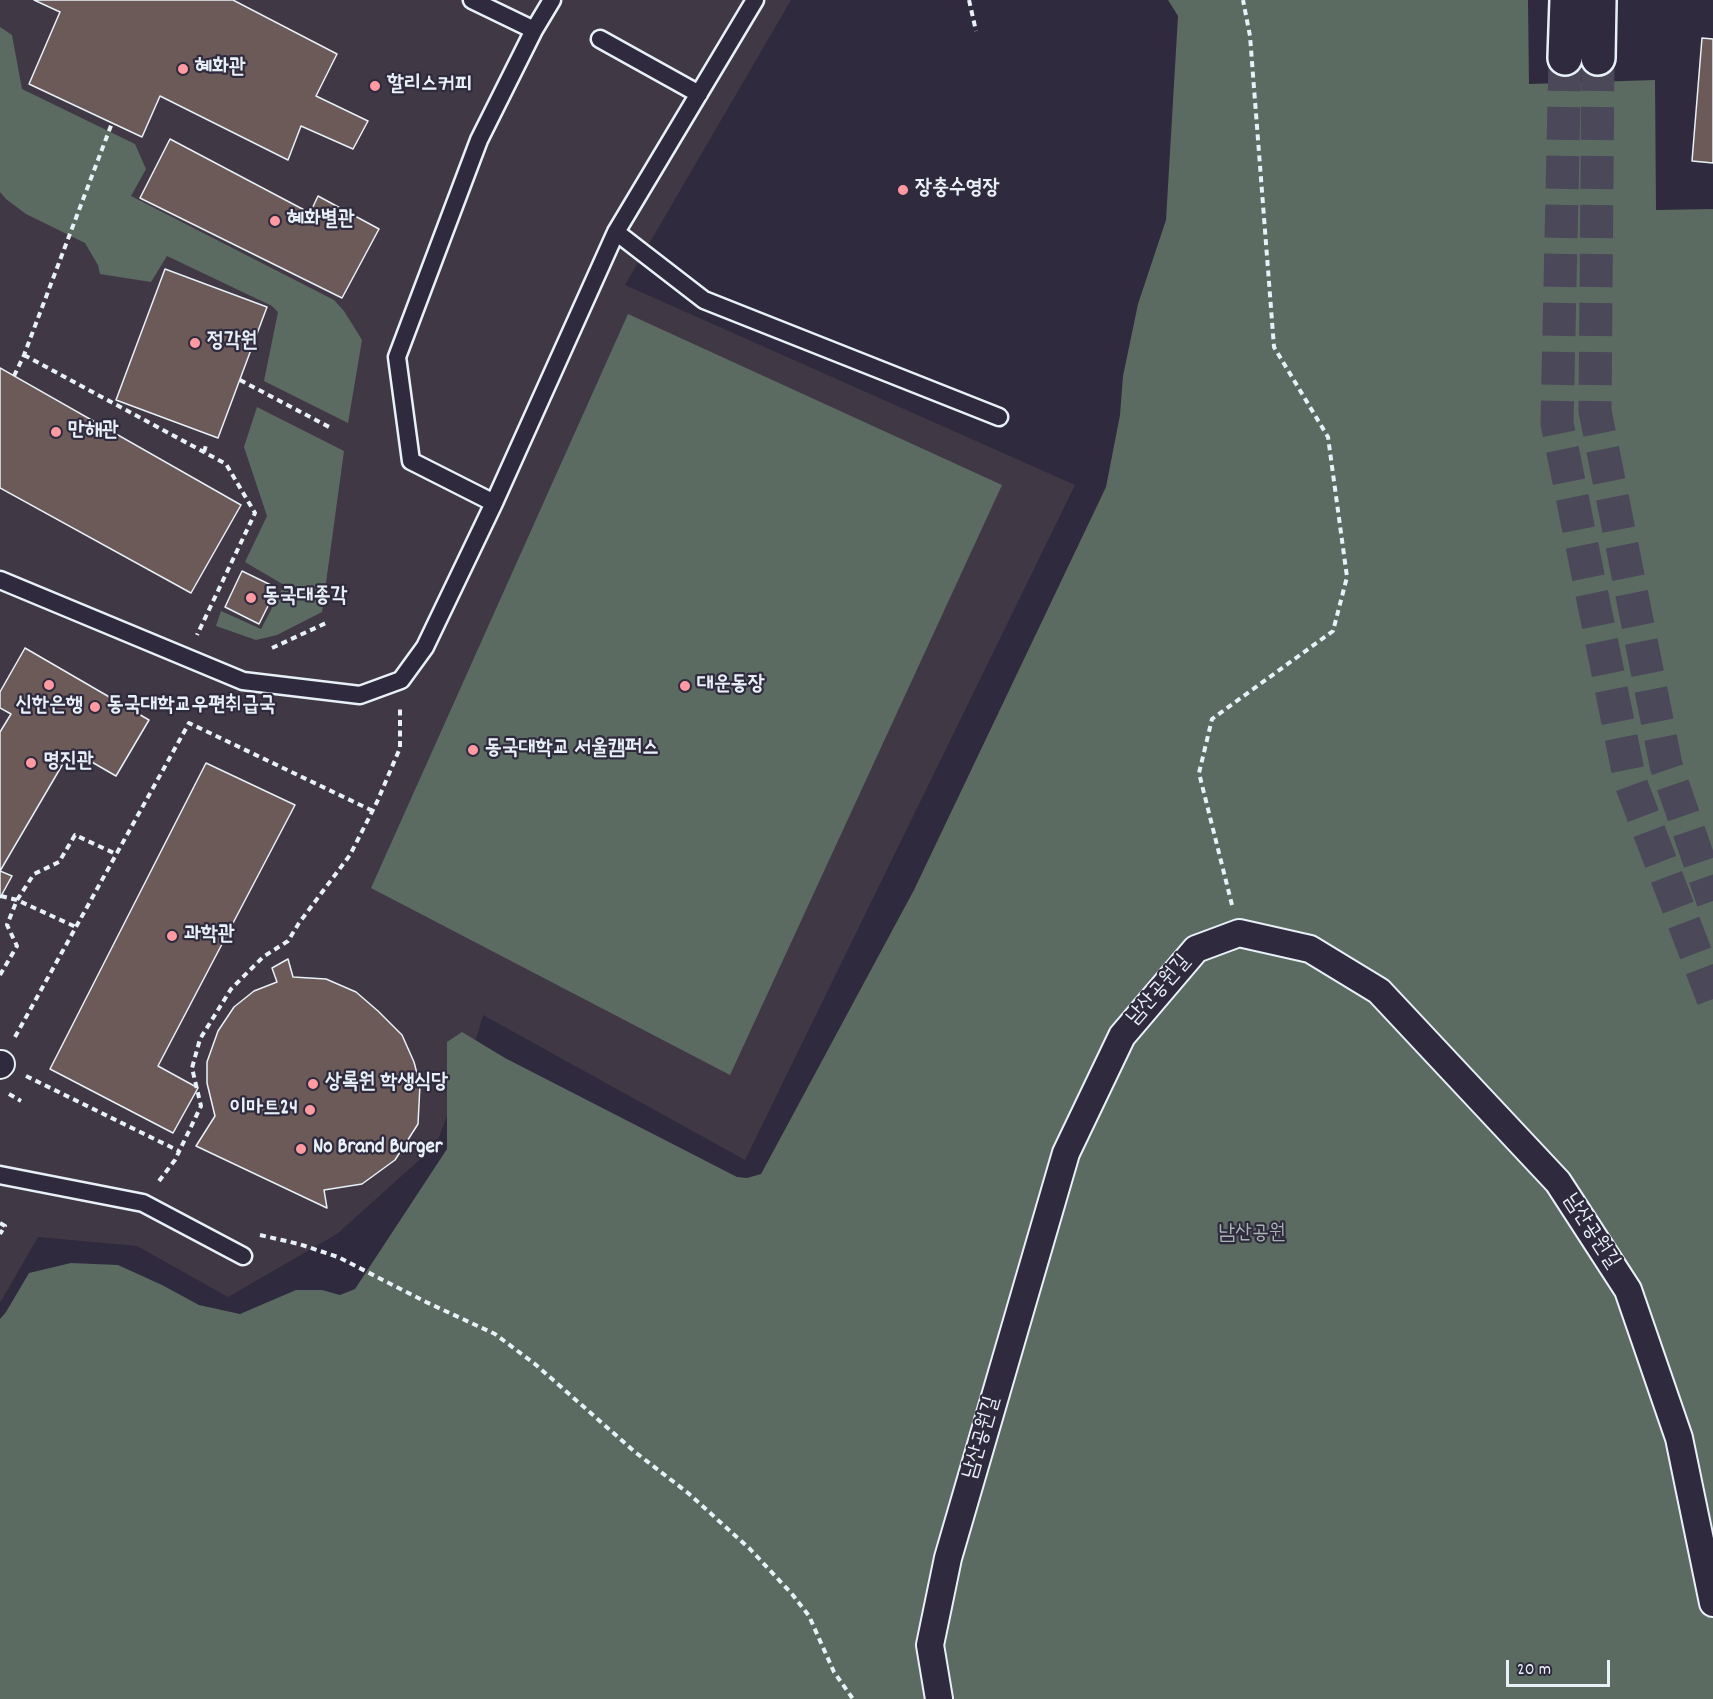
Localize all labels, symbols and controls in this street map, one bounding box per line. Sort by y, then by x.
place label: 혜화관 [195,56,246,82]
marker: 혜화관 [176,62,190,76]
place label: 할리스커피 [387,73,471,99]
marker: 할리스커피 [368,79,382,93]
place label: 장충수영장 [915,177,999,203]
marker: 장충수영장 [896,183,910,197]
place label: 혜화별관 [287,208,355,234]
marker: 혜화별관 [268,214,282,228]
place label: 정각원 [207,330,258,356]
marker: 정각원 [188,336,202,350]
place label: 만해관 [68,419,119,445]
marker: 만해관 [49,425,63,439]
place label: 동국대종각 [263,585,347,611]
marker: 동국대종각 [244,591,258,605]
place label: 대운동장 [697,673,765,699]
marker: 신한은행 [42,678,56,692]
marker: 대운동장 [678,679,692,693]
place label: 신한은행 [15,694,83,720]
place label: 동국대학교우편취급국 [107,694,276,720]
marker: 동국대학교우편취급국 [88,700,102,714]
place label: 동국대학교 서울캠퍼스 [485,737,659,763]
marker: 동국대학교 서울캠퍼스 [466,743,480,757]
place label: 명진관 [43,750,94,776]
marker: 명진관 [24,756,38,770]
place label: 과학관 [184,923,235,949]
marker: 과학관 [165,929,179,943]
street label: 남산공원길 [1123,951,1197,1031]
place label: 상록원 학생식당 [325,1071,448,1097]
marker: 상록원 학생식당 [306,1077,320,1091]
place label: 이마트24 [229,1097,298,1123]
marker: 이마트24 [303,1103,317,1117]
place label: No Brand Burger [313,1136,443,1162]
marker: No Brand Burger [294,1142,308,1156]
street label: 남산공원길 [1556,1190,1624,1274]
park label: 남산공원 [1218,1222,1286,1248]
street label: 남산공원길 [959,1394,1007,1482]
scale bar [1509,1648,1612,1686]
text: 20 m [1517,1658,1551,1683]

